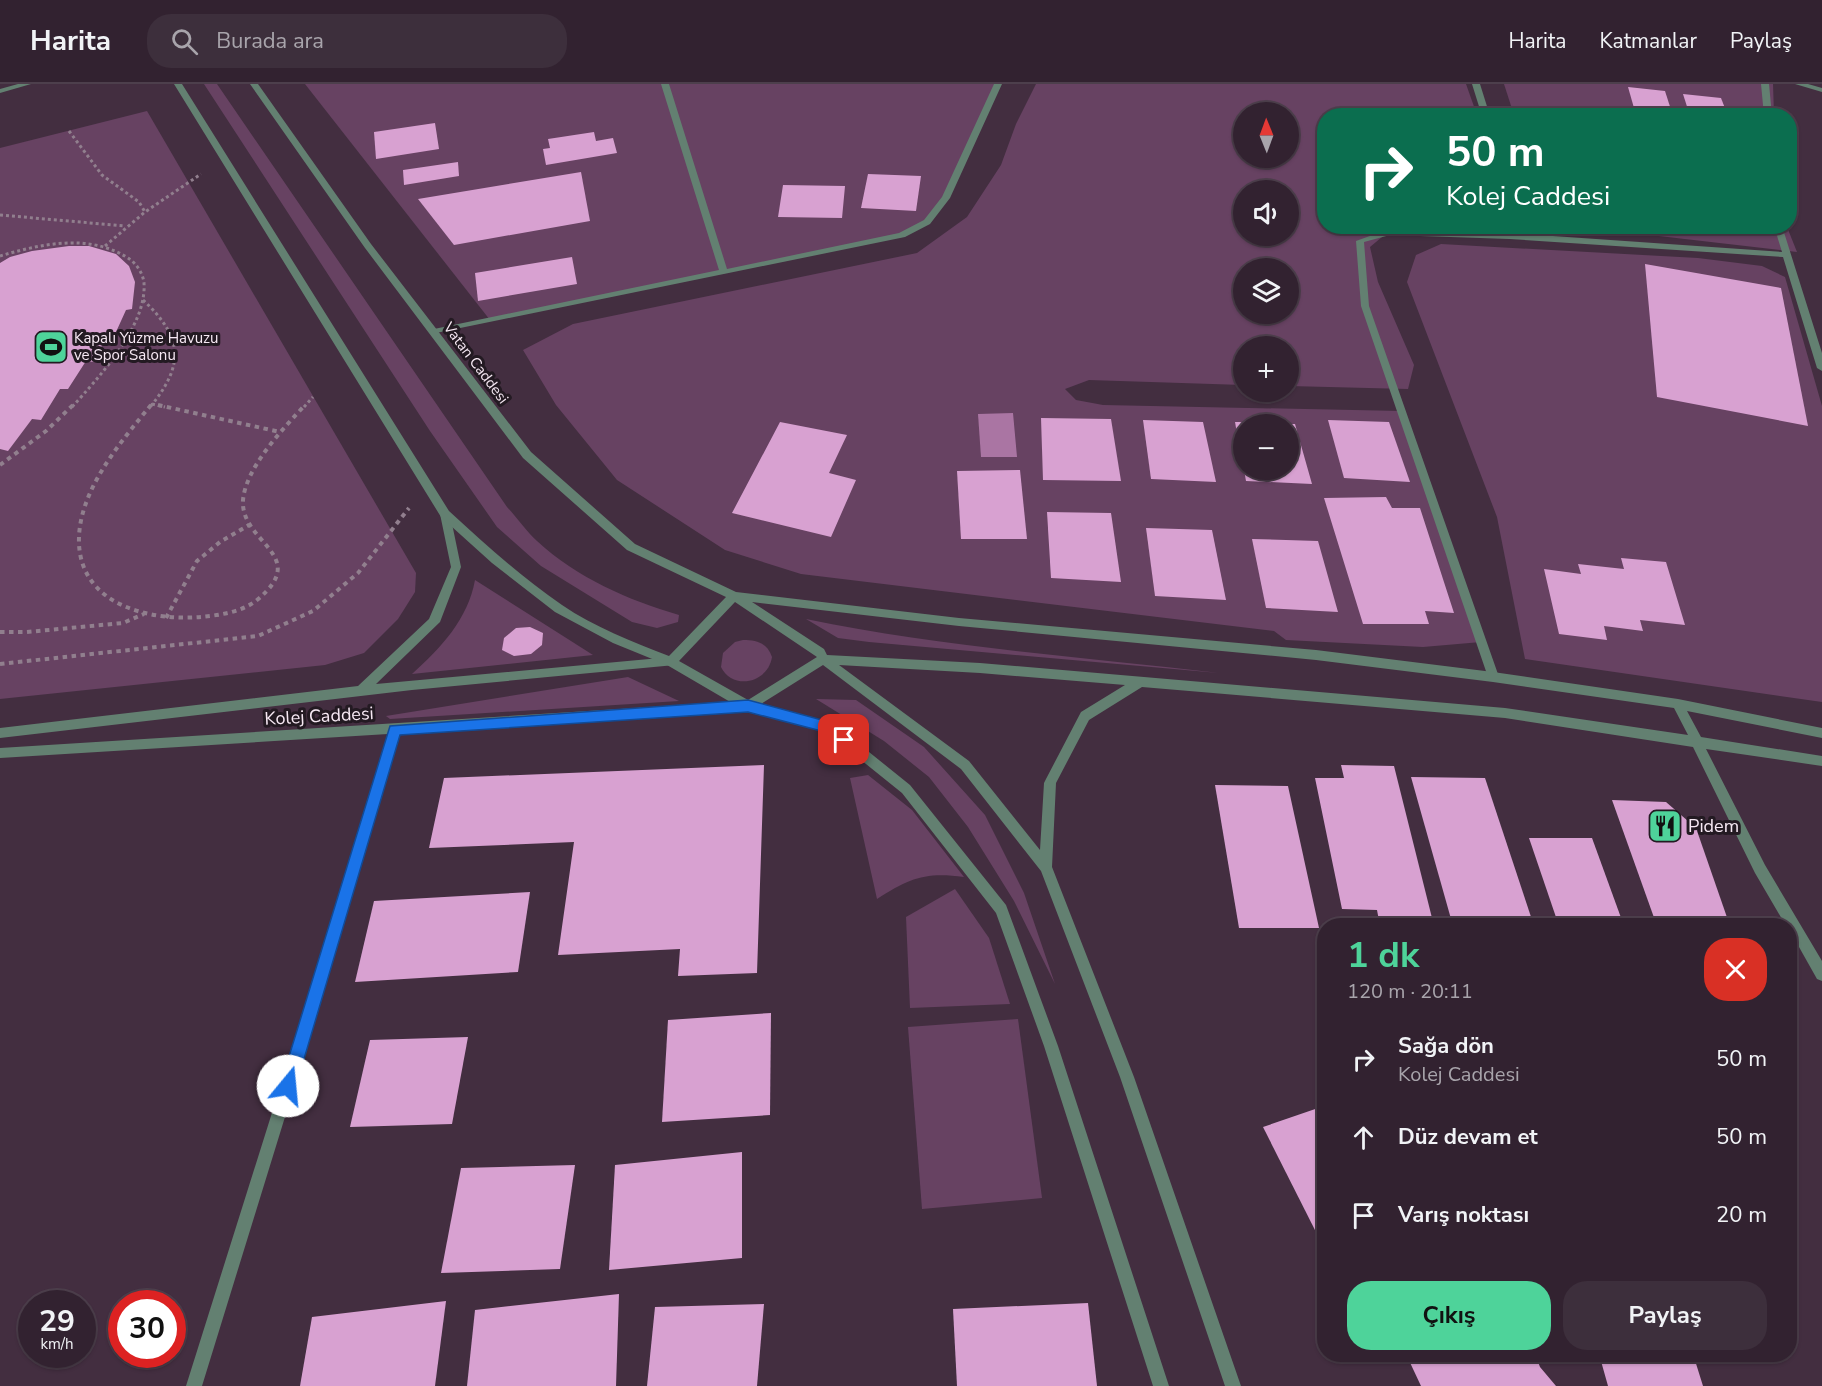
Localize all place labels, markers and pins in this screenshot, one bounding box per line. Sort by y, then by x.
place label: Kapalı Yüzme Havuzu ve Spor Salonu [74,328,218,365]
sports icon: Kapalı Yüzme Havuzu ve Spor Salonu [33,329,69,365]
pin [818,714,869,765]
restaurant icon: Pidem [1647,808,1683,844]
place label: Pidem [1688,814,1739,838]

